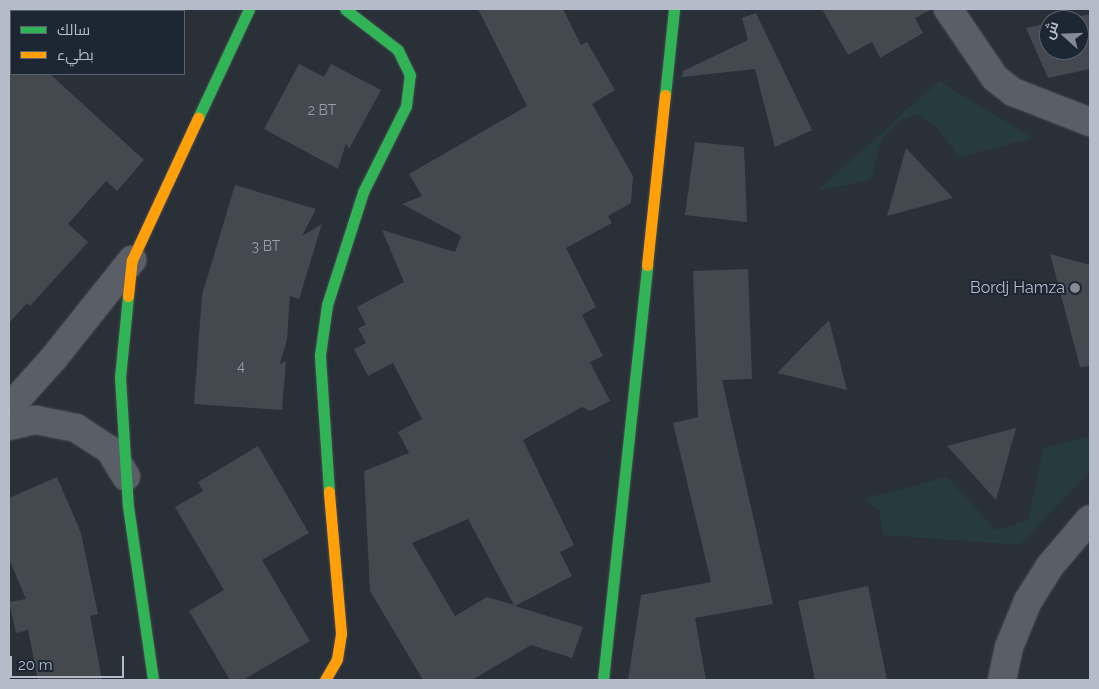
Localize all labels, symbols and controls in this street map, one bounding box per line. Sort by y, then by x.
legend [10,10,185,75]
north arrow [1039,10,1089,60]
text: ش [1040,19,1061,41]
text: سالك [57,21,90,39]
text: بطيء [57,46,94,64]
house number: 2 BT [308,102,336,118]
house number: 3 BT [252,238,280,254]
place label: Bordj Hamza [970,278,1065,298]
marker: Bordj Hamza [1069,282,1081,294]
house number: 4 [237,358,245,374]
scale bar [12,646,126,678]
text: 20 m [18,656,53,674]

